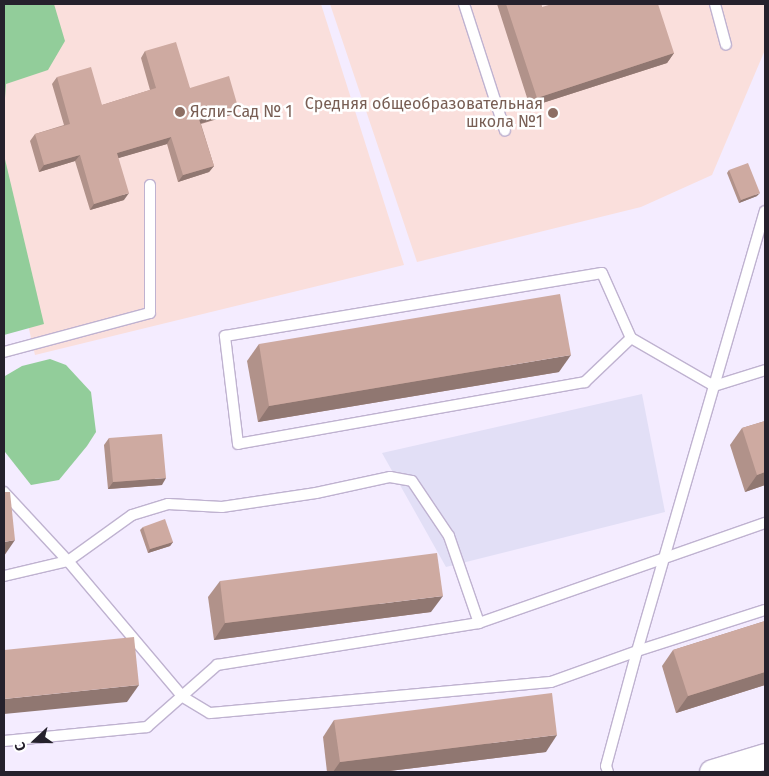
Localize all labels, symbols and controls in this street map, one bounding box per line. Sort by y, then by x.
place label: Средняя общеобразовательная школа №1 [305,94,543,132]
place label: Ясли-Сад № 1 [190,102,292,122]
marker: Ясли-Сад № 1 [174,106,186,118]
marker: Средняя общеобразовательная школа №1 [547,107,559,119]
north arrow [10,716,60,766]
text: С [11,740,30,753]

